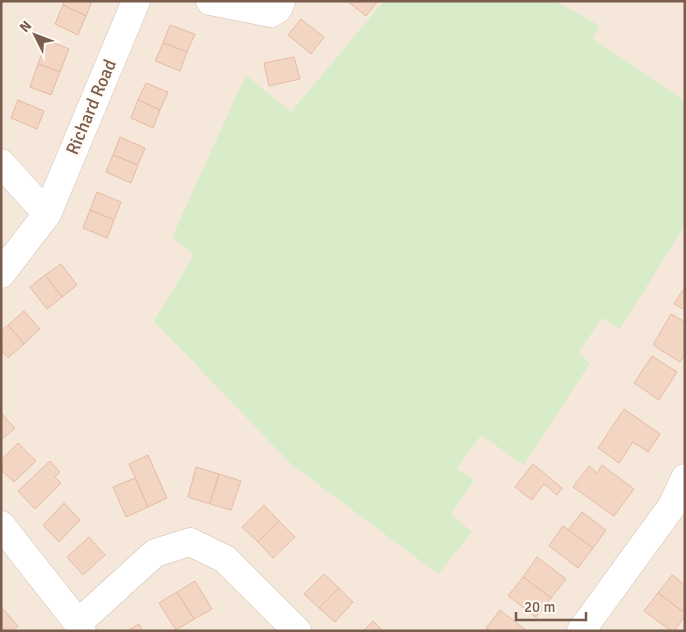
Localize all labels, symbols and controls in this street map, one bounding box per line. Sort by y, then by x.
north arrow [10,10,60,60]
text: N [16,17,35,36]
street label: Richard Road [61,56,121,158]
scale bar [516,590,586,622]
text: 20 m [524,598,555,616]

